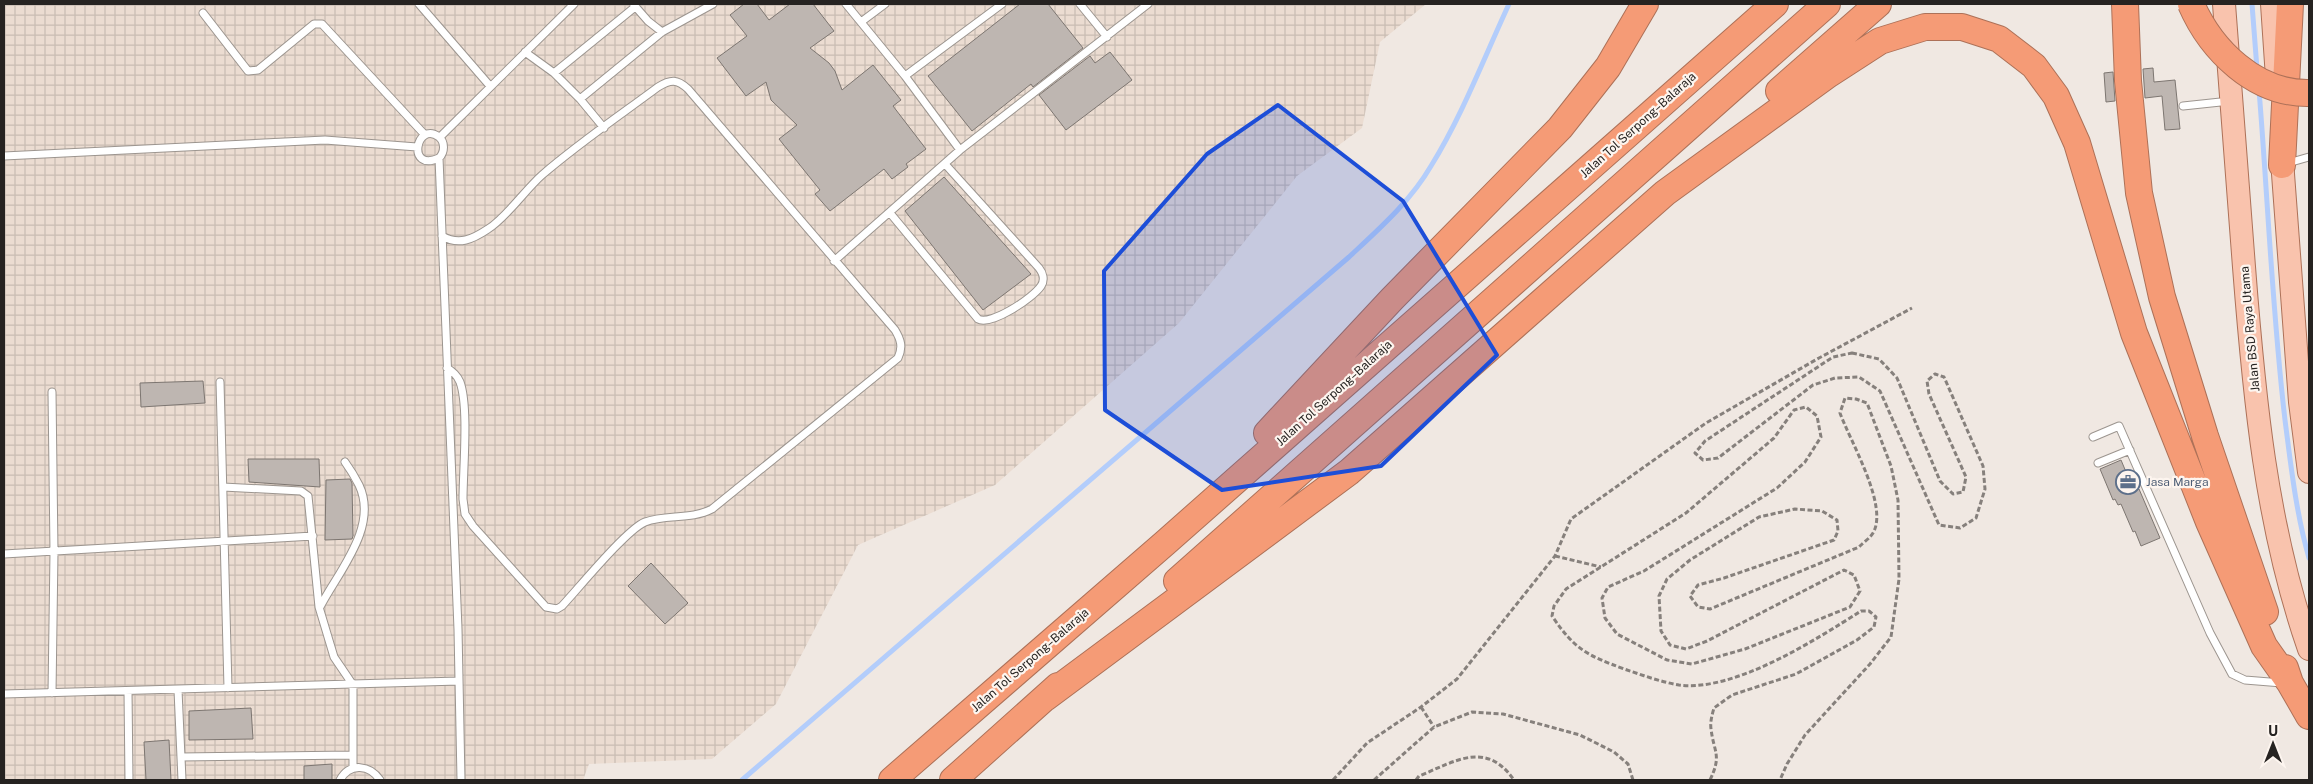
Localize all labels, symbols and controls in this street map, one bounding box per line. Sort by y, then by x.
street label: Jalan Tol Serpong–Balaraja [1577,69,1699,181]
street label: Jalan BSD Raya Utama [2238,266,2262,392]
street label: Jalan Tol Serpong–Balaraja [1273,337,1395,449]
office icon: Jasa Marga [2115,469,2141,495]
place label: Jasa Marga [2146,475,2209,489]
street label: Jalan Tol Serpong–Balaraja [968,605,1092,715]
north arrow [2248,719,2298,769]
text: U [2268,723,2278,739]

